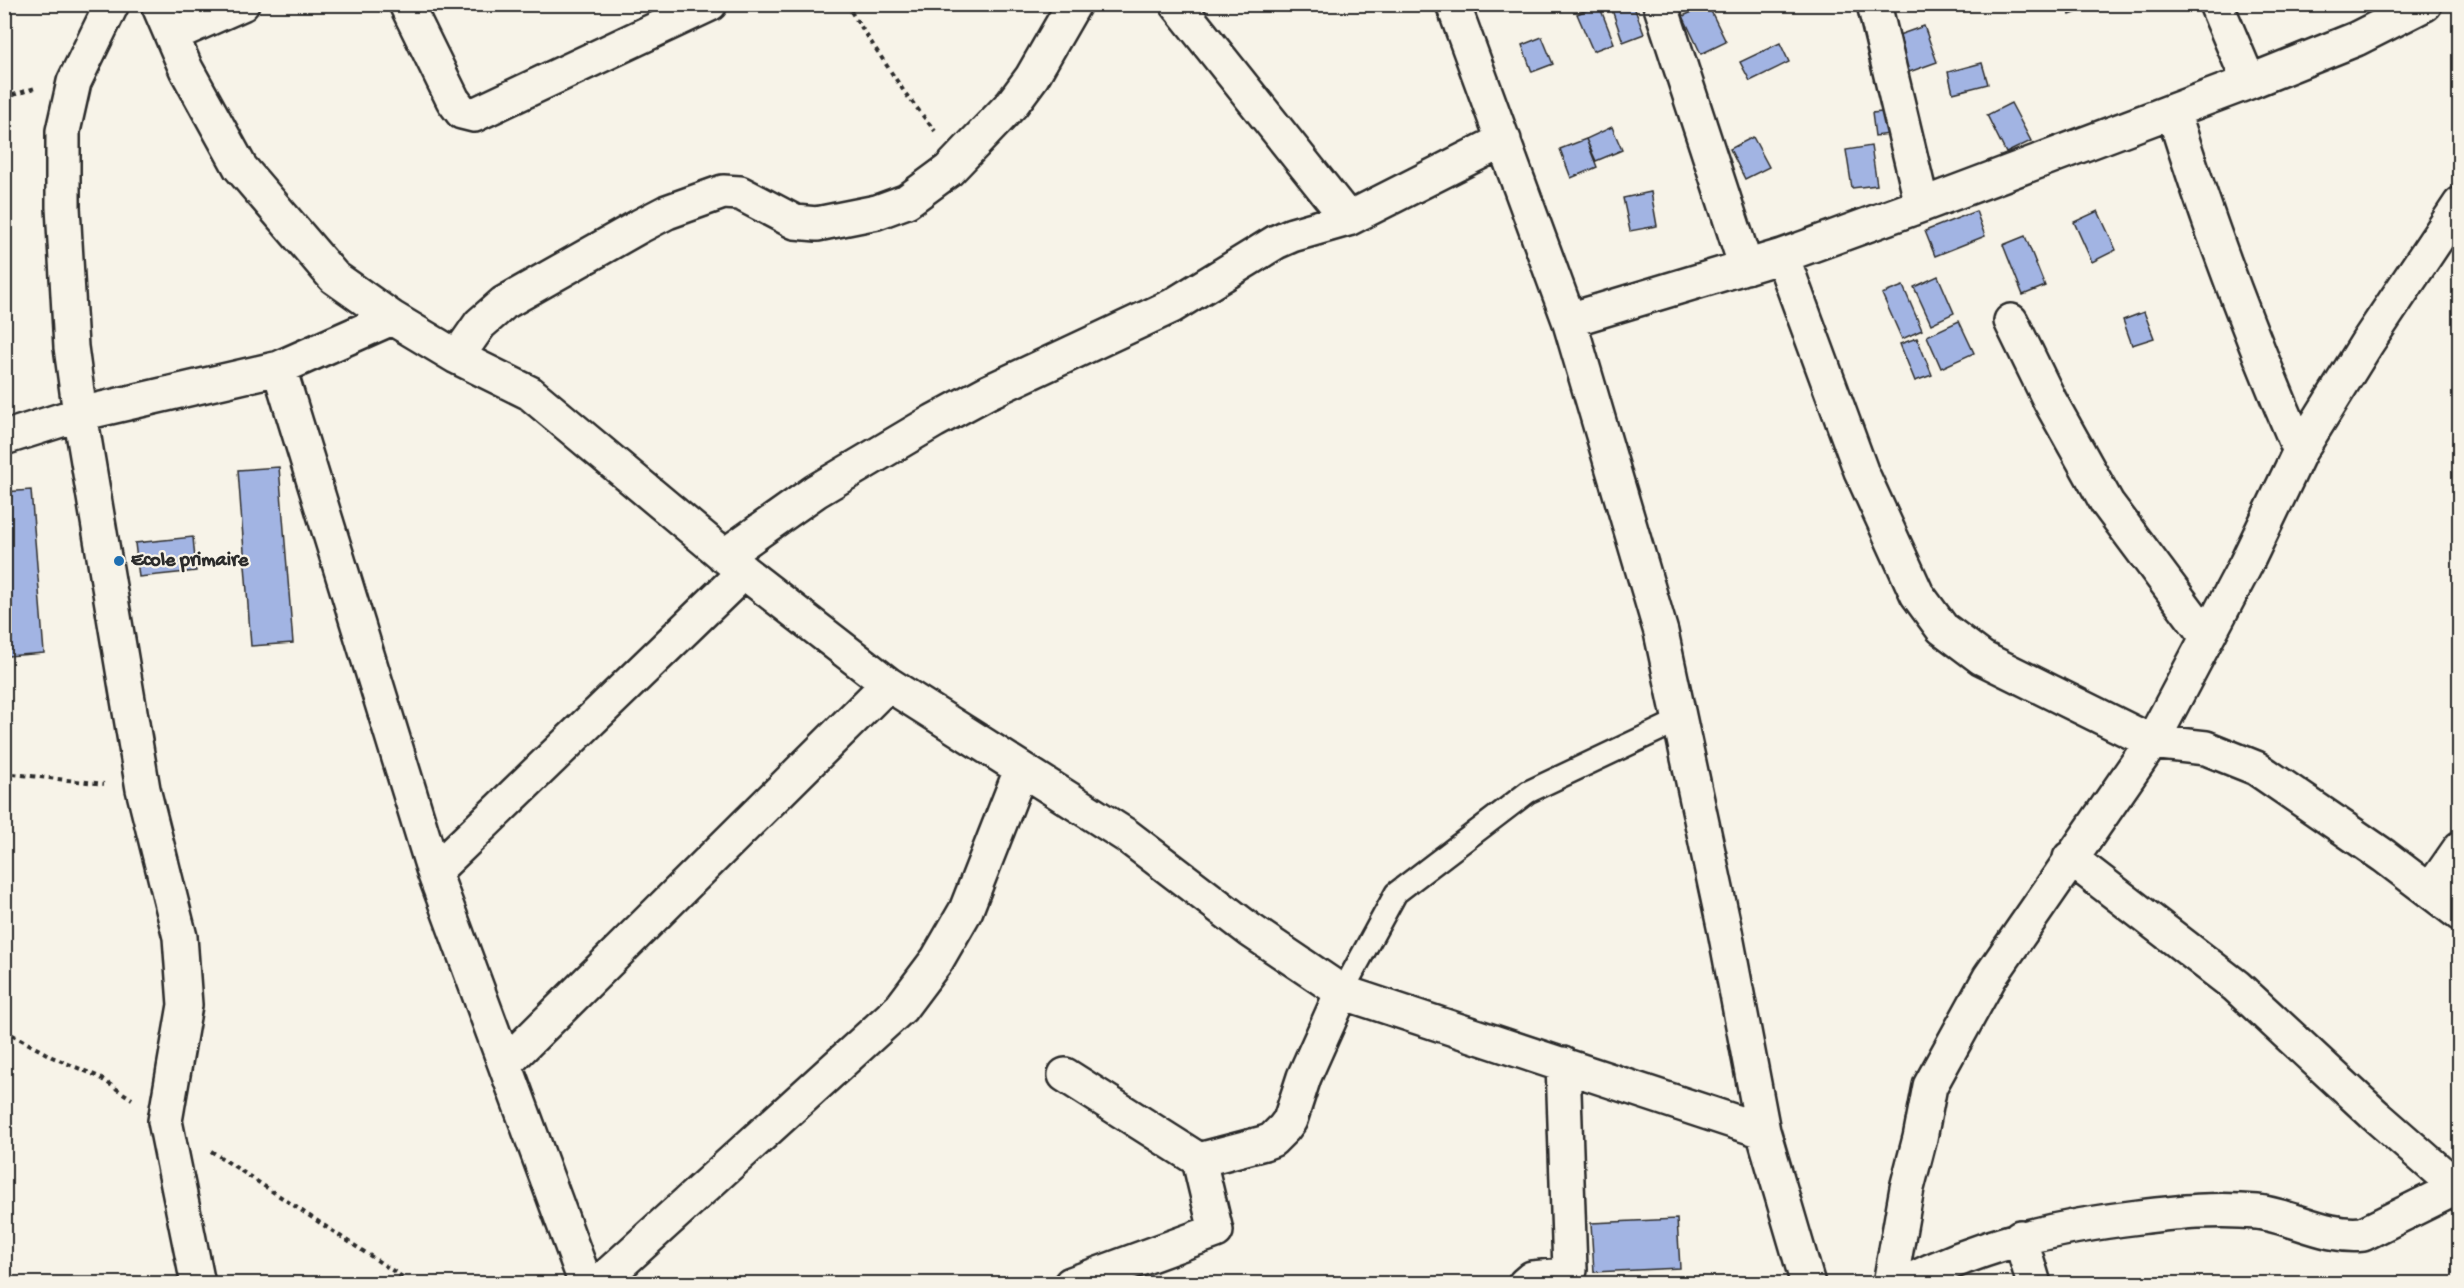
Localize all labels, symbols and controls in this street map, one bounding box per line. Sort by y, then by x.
place label: Ecole primaire [131,550,249,573]
marker: Ecole primaire [112,554,126,568]

